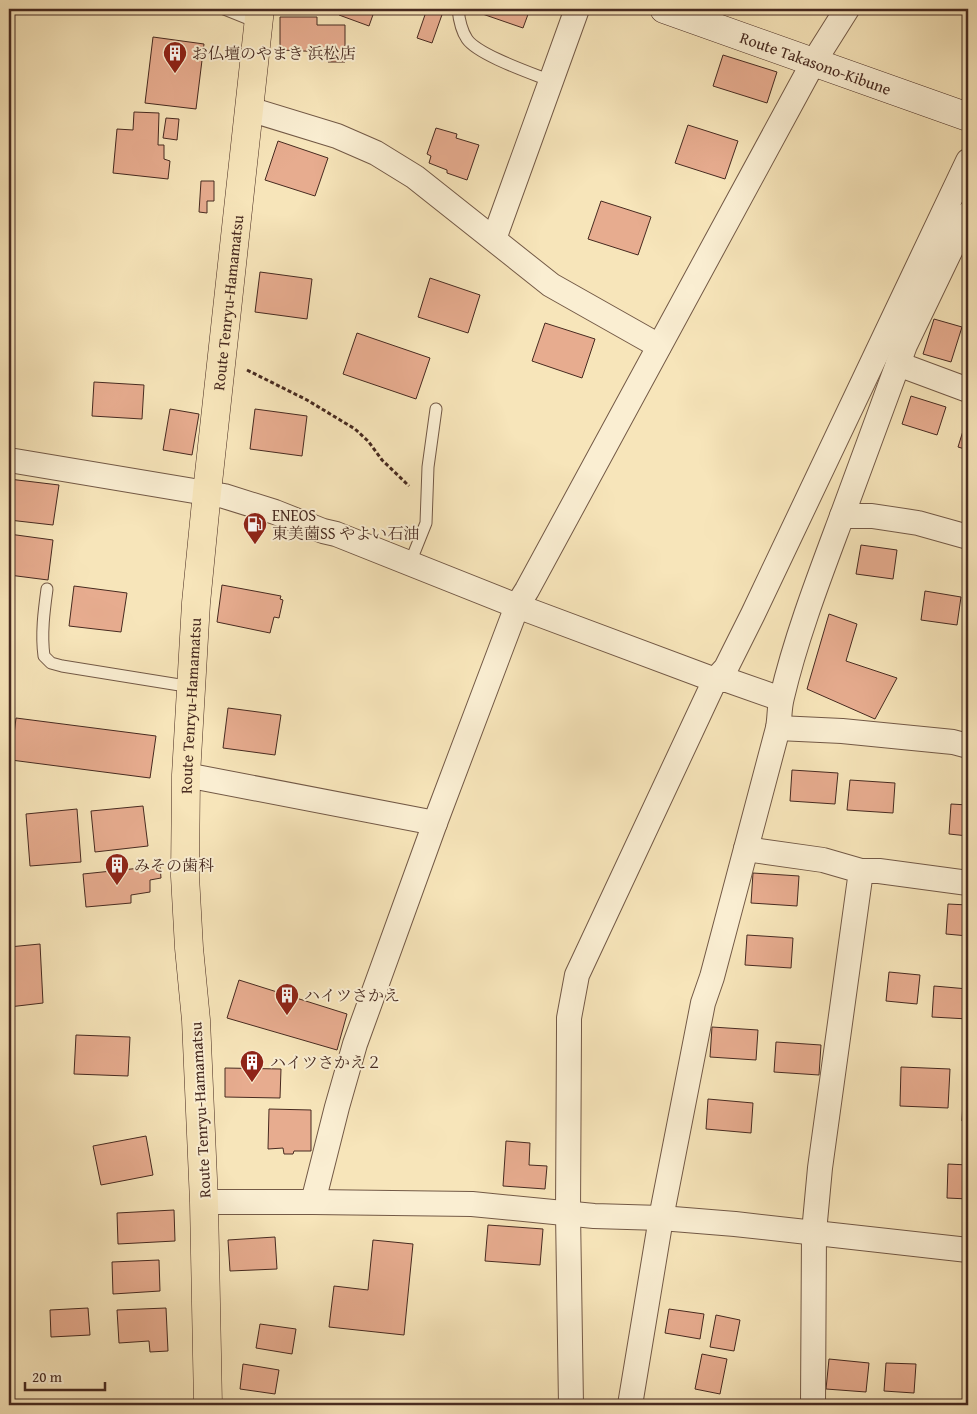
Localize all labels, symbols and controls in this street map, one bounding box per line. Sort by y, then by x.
street label: Route Takasono-Kibune [737,25,895,101]
building icon: お仏壇のやまき 浜松店 [162,40,188,74]
place label: お仏壇のやまき 浜松店 [192,41,356,65]
street label: Route Tenryu-Hamamatsu [206,213,249,392]
place label: ENEOS 東美薗SS やよい石油 [272,503,419,545]
fuel station icon: ENEOS 東美薗SS やよい石油 [242,511,268,545]
street label: Route Tenryu-Hamamatsu [174,617,207,794]
building icon: みその歯科 [104,852,130,886]
place label: みその歯科 [134,853,214,877]
building icon: ハイツさかえ [274,982,300,1016]
place label: ハイツさかえ [304,983,400,1007]
street label: Route Tenryu-Hamamatsu [183,1021,217,1199]
building icon: ハイツさかえ２ [239,1049,265,1083]
place label: ハイツさかえ２ [270,1050,382,1074]
scale bar [25,1359,105,1391]
text: 20 m [32,1366,63,1387]

